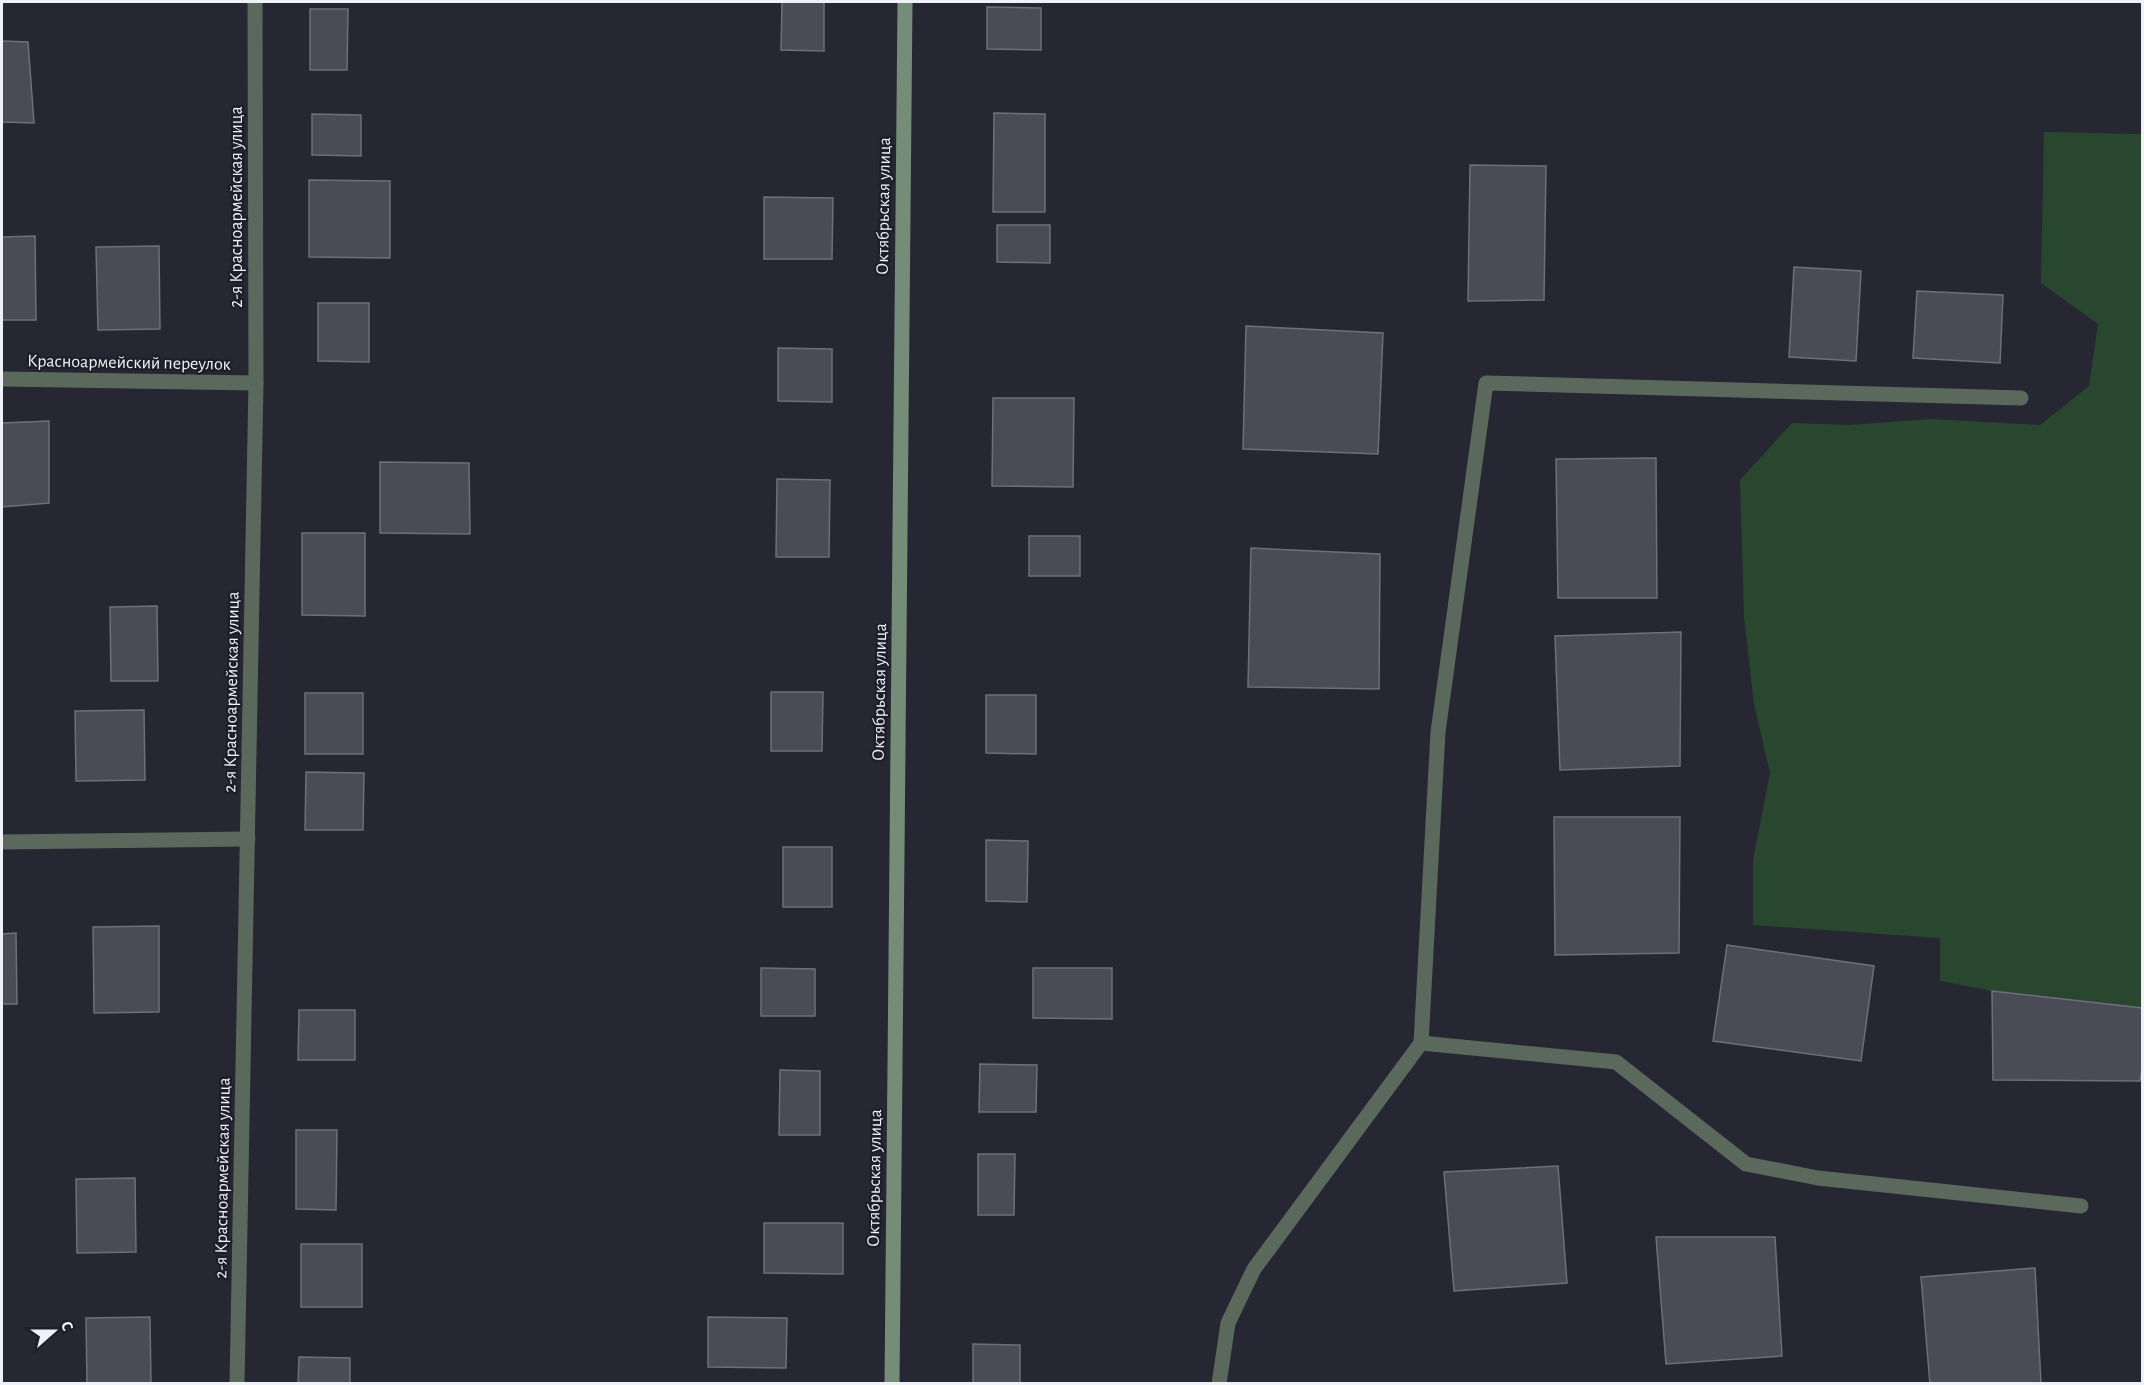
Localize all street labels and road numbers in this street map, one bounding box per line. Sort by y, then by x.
street label: 2-я Красноармейская улица [228,106,246,308]
street label: Октябрьская улица [873,137,894,275]
street label: Красноармейский переулок [27,352,232,374]
street label: 2-я Красноармейская улица [221,591,243,793]
street label: Октябрьская улица [869,623,890,761]
street label: 2-я Красноармейская улица [212,1077,234,1279]
street label: Октябрьская улица [864,1109,885,1247]

